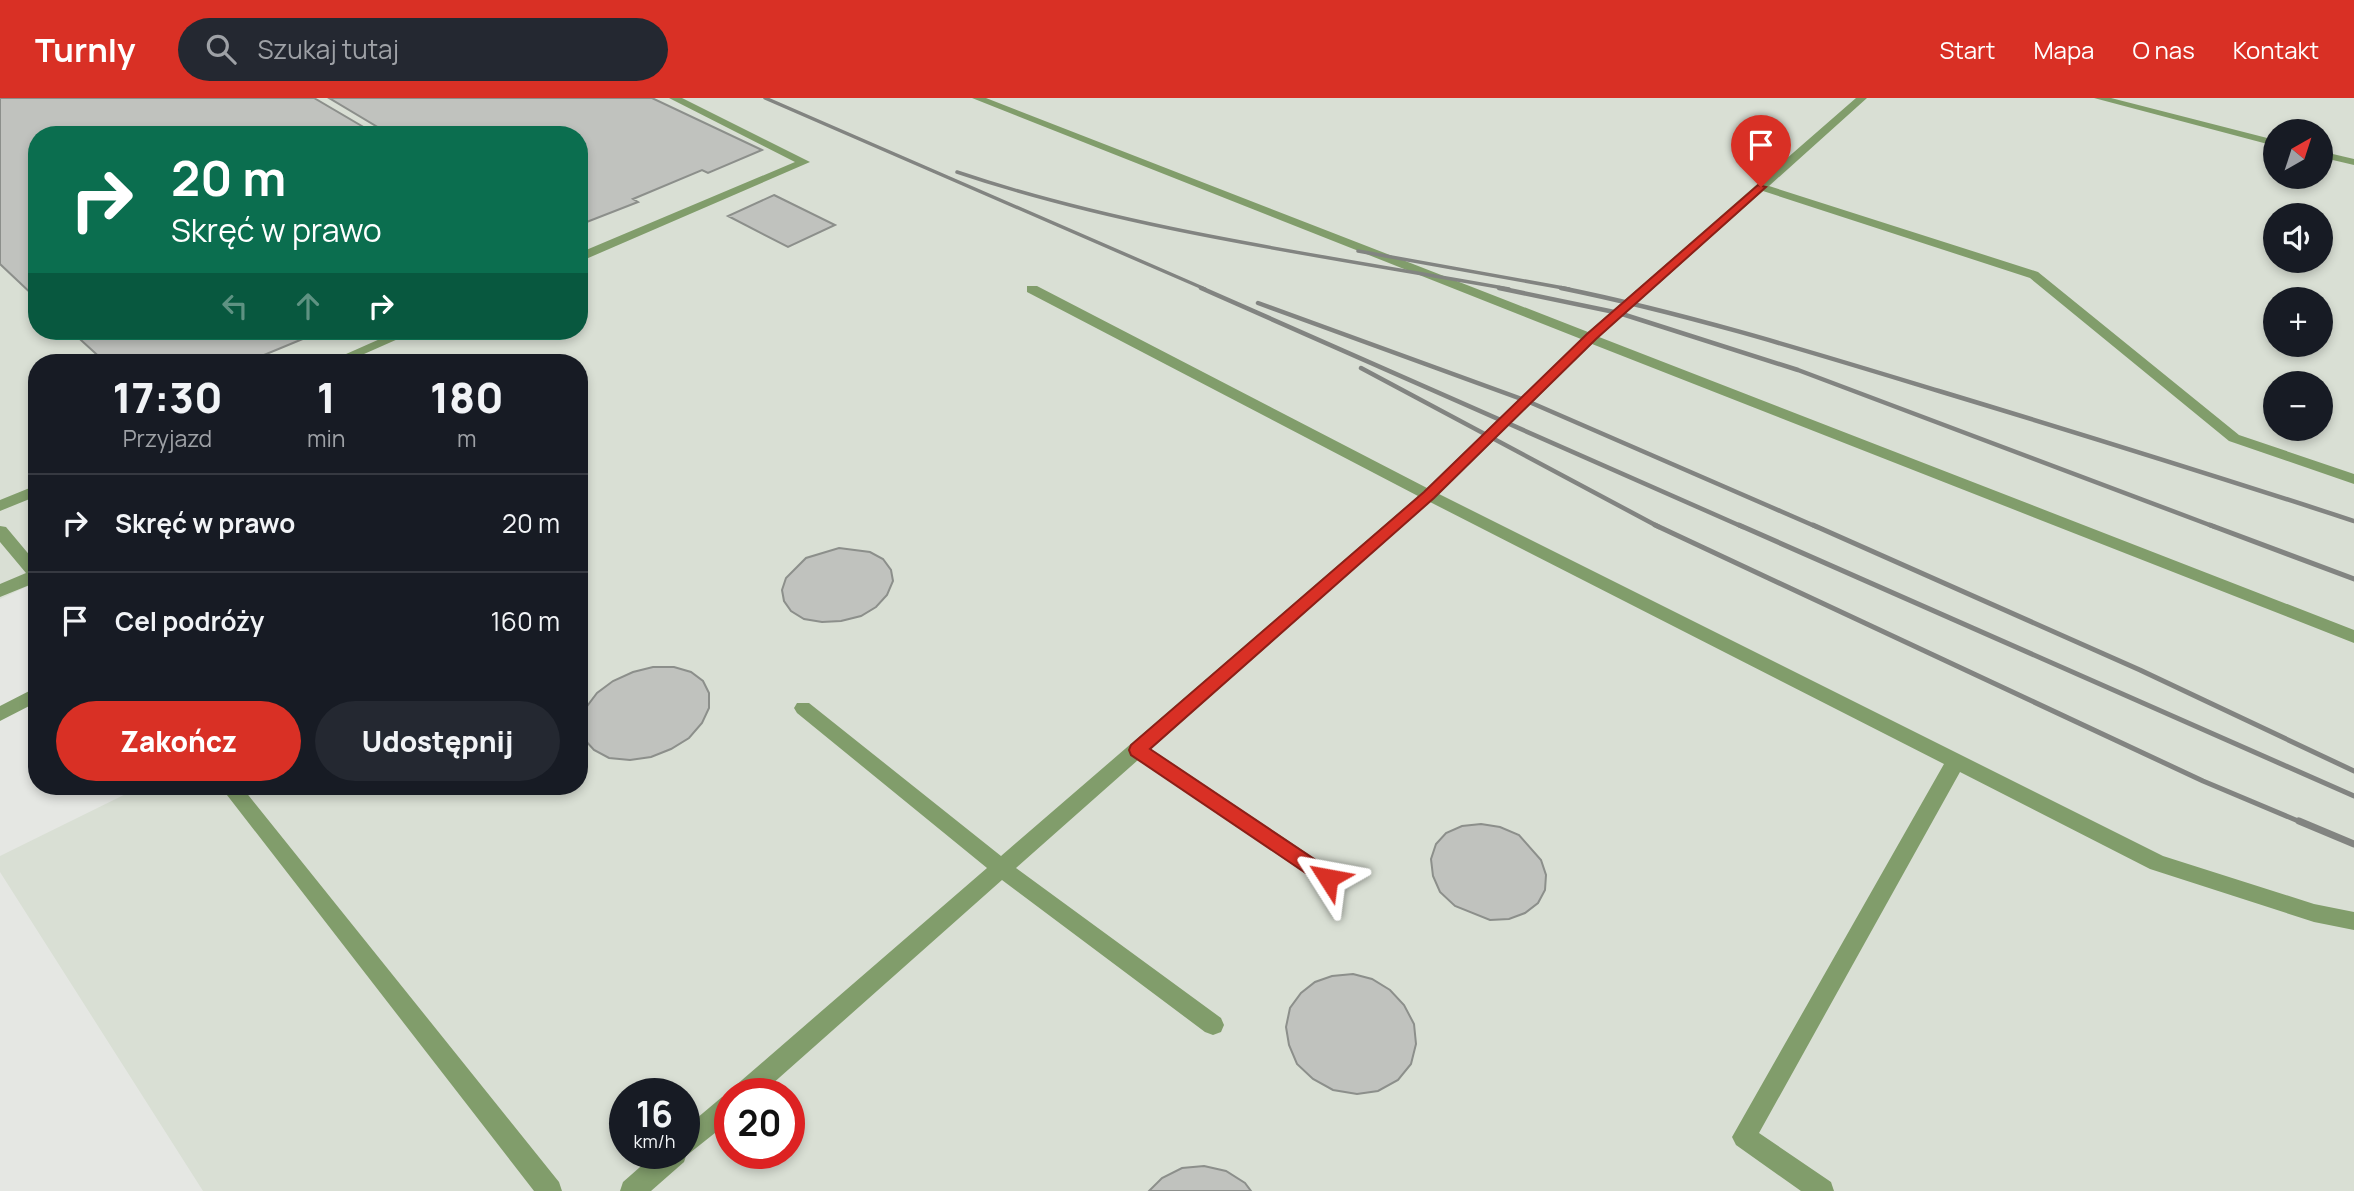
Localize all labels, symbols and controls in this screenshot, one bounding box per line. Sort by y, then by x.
search box [178,18,668,81]
text: Turnly [35,27,136,72]
icon: search [202,30,240,68]
text: Szukaj tutaj [258,31,399,67]
text: Start [1939,33,1995,66]
text: Mapa [2033,33,2094,66]
text: O nas [2132,33,2195,66]
text: Kontakt [2233,33,2319,66]
pin [1731,115,1791,187]
north arrow [2263,119,2333,189]
map controls [2263,119,2333,441]
icon: arrive [1742,126,1780,164]
text: 20 m [171,144,286,211]
icon: right [56,154,147,245]
button: sound [2263,203,2333,273]
text: Skręć w prawo [171,208,382,252]
icon: left [216,287,254,325]
icon: ahead [289,287,327,325]
icon: right [362,287,400,325]
button: + [2263,287,2333,357]
text: 17:30 [112,368,223,426]
text: 1 [317,368,336,426]
text: 180 [430,368,504,426]
button: − [2263,371,2333,441]
text: Przyjazd [123,422,212,454]
text: min [307,422,346,454]
text: m [457,422,476,454]
icon: right [56,504,94,542]
text: Skręć w prawo [115,505,295,541]
text: 20 m [502,505,560,541]
icon: arrive [56,602,94,640]
text: Cel podróży [115,603,264,639]
text: 160 m [491,603,560,639]
button: Zakończ [56,701,301,781]
button: Udostępnij [315,701,560,781]
position arrow [1291,841,1365,915]
speed limit sign: 20 [714,1078,805,1169]
text: 16 [636,1090,673,1138]
text: km/h [634,1129,675,1153]

